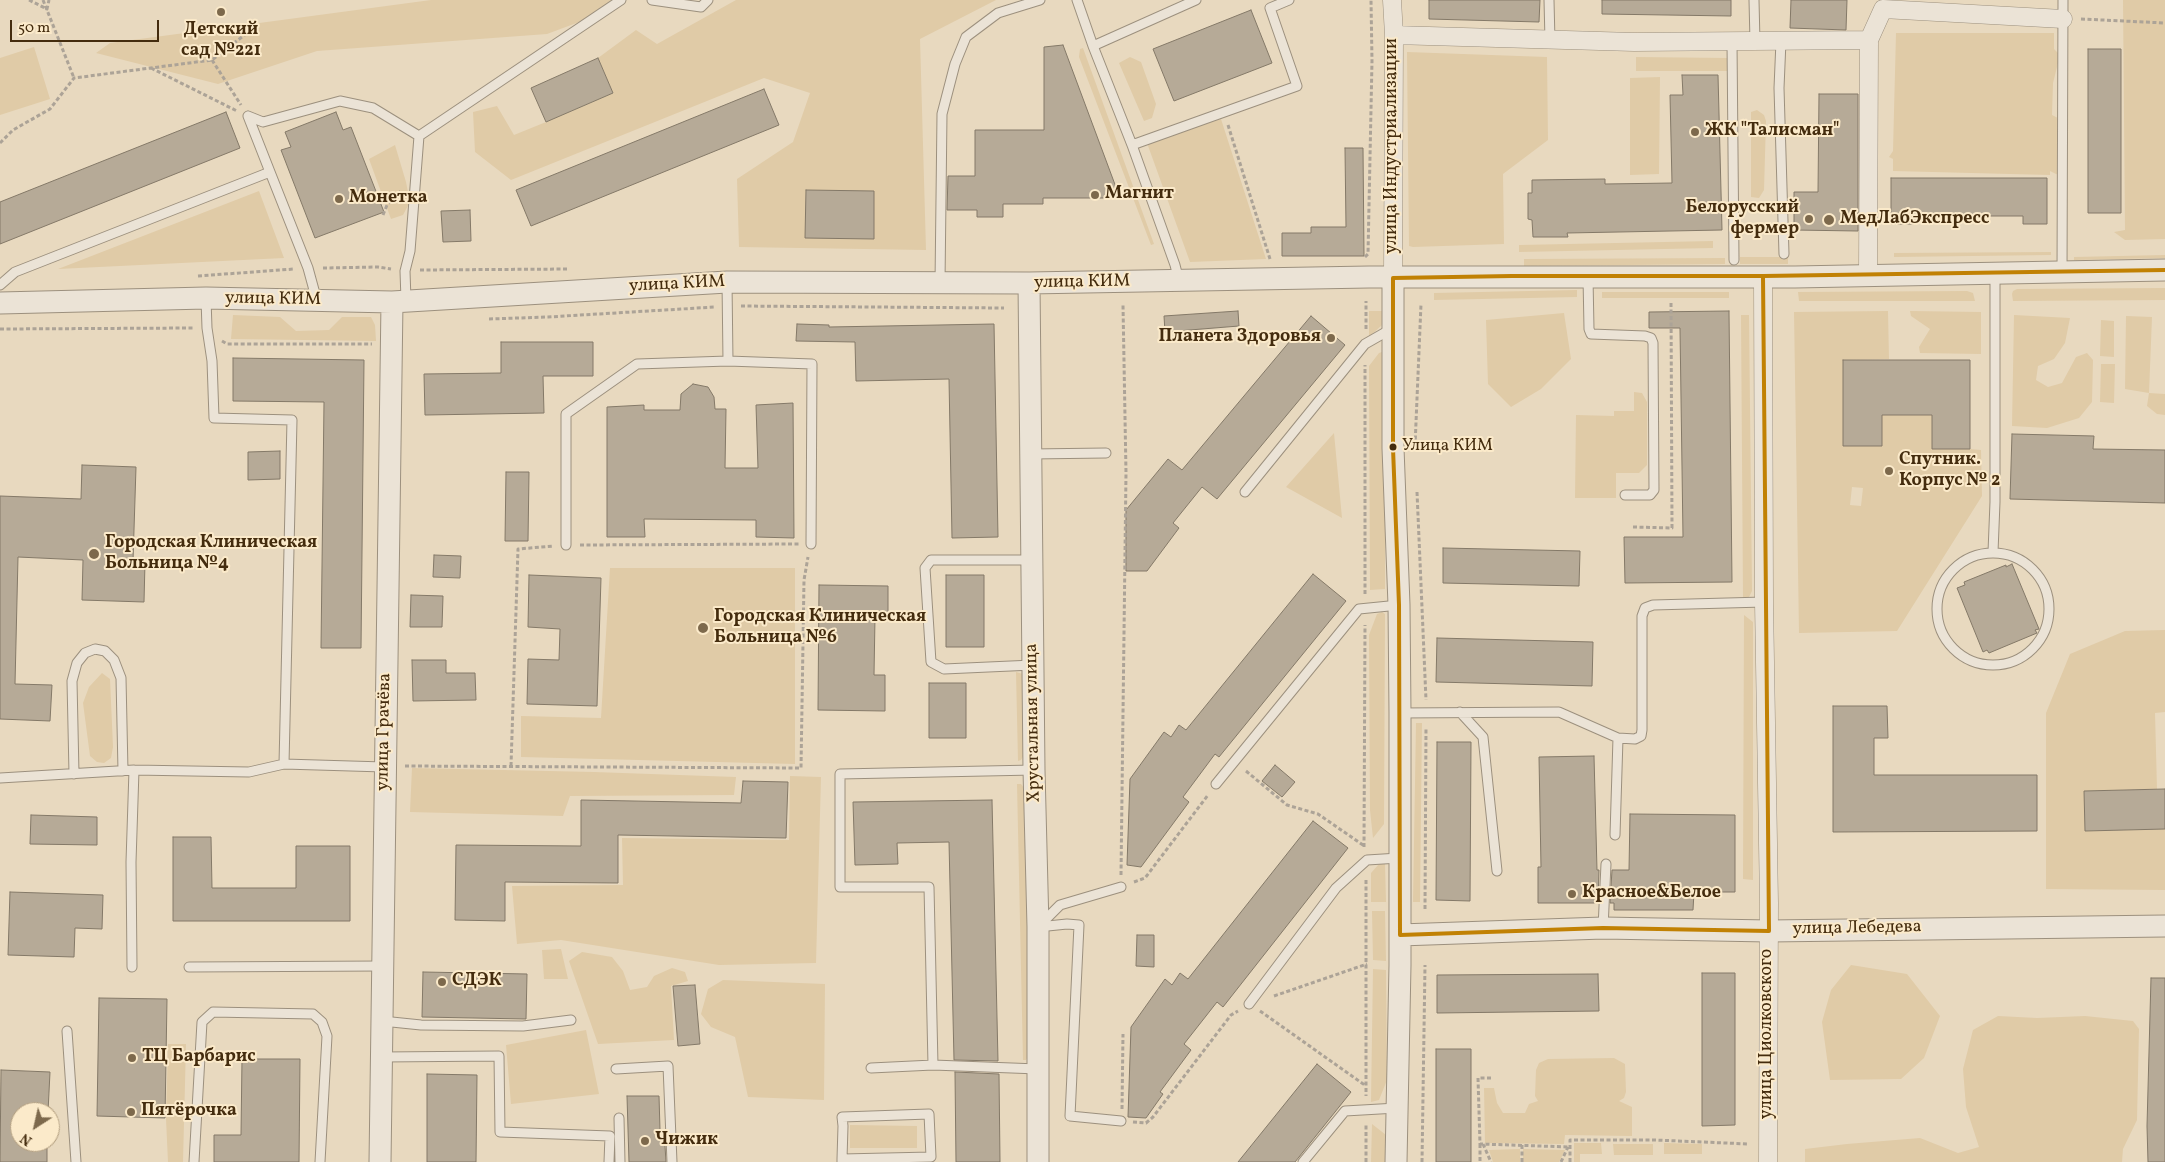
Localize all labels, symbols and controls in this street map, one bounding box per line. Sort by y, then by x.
marker: Детский сад №221 [215,6,227,18]
scale bar [12,10,161,42]
text: 50 m [18,18,50,39]
place label: Детский сад №221 [181,20,261,62]
street label: улица Индустриализации [1382,38,1404,254]
place label: ЖК "Талисман" [1705,121,1839,143]
marker: ЖК "Талисман" [1689,126,1701,138]
place label: Магнит [1105,184,1174,206]
place label: Монетка [349,188,428,210]
marker: Магнит [1089,189,1101,201]
marker: Монетка [333,193,345,205]
place label: Белорусский фермер [1686,198,1799,240]
place label: МедЛабЭкспресс [1840,209,1989,231]
marker: Белорусский фермер [1803,213,1815,225]
marker: МедЛабЭкспресс [1822,213,1836,227]
street label: улица КИМ [1034,271,1130,295]
street label: улица КИМ [628,272,726,298]
street label: улица КИМ [225,288,321,312]
place label: Планета Здоровья [1158,327,1321,349]
marker: Планета Здоровья [1325,332,1337,344]
place label: Улица КИМ [1402,437,1493,457]
marker: Улица КИМ [1388,442,1398,452]
place label: Спутник. Корпус № 2 [1899,450,2000,492]
marker: Спутник. Корпус № 2 [1883,465,1895,477]
place label: Городская Клиническая Больница №4 [105,533,317,576]
marker: Городская Клиническая Больница №4 [87,547,101,561]
place label: Городская Клиническая Больница №6 [714,607,926,650]
marker: Городская Клиническая Больница №6 [696,621,710,635]
street label: Хрустальная улица [1022,643,1046,803]
street label: улица Грачёва [373,673,397,791]
place label: Красное&Белое [1582,883,1721,905]
marker: Красное&Белое [1566,888,1578,900]
street label: улица Лебедева [1792,917,1922,941]
street label: улица Циолковского [1757,949,1779,1119]
place label: СДЭК [452,971,502,993]
marker: СДЭК [436,976,448,988]
place label: ТЦ Барбарис [142,1047,256,1069]
marker: ТЦ Барбарис [126,1052,138,1064]
place label: Пятёрочка [141,1101,237,1123]
north arrow [10,1102,60,1152]
marker: Пятёрочка [125,1106,137,1118]
text: N [17,1128,36,1150]
place label: Чижик [655,1130,718,1152]
marker: Чижик [639,1135,651,1147]

